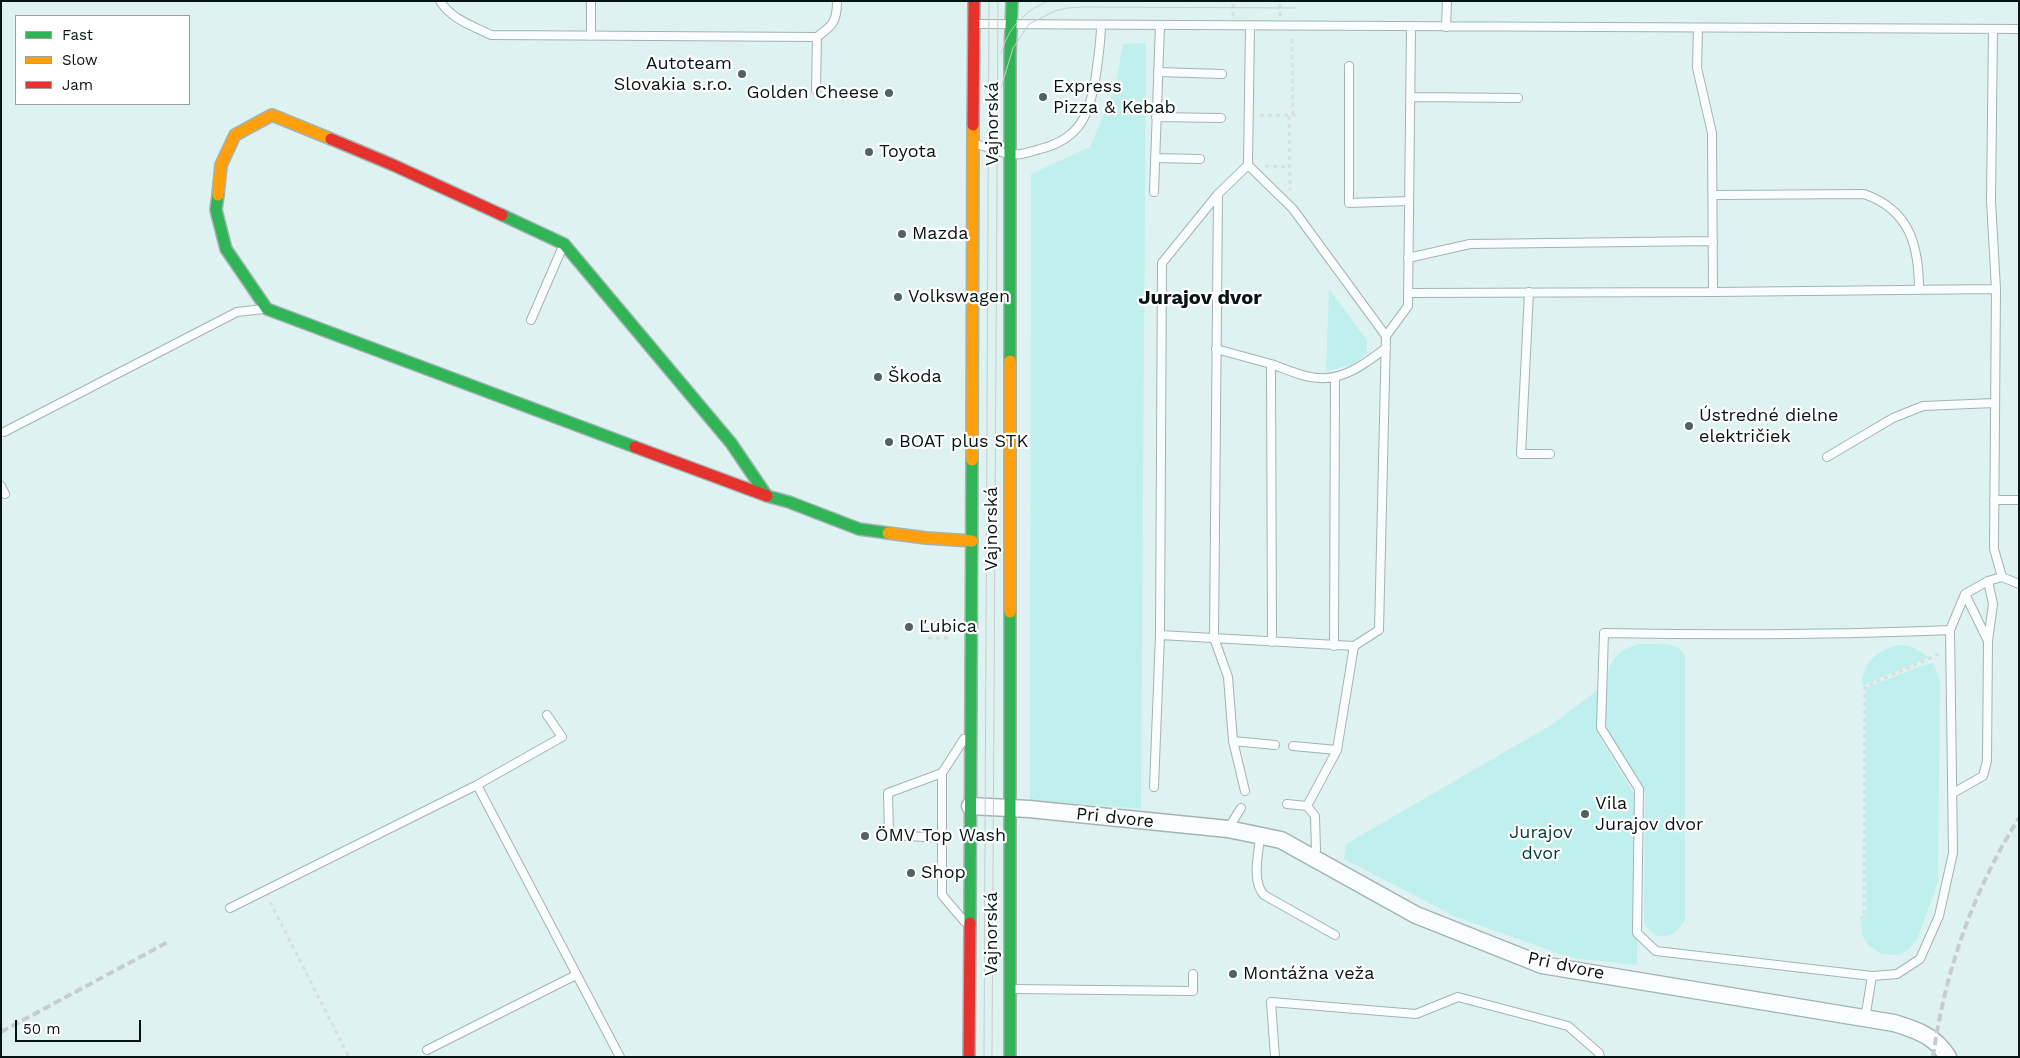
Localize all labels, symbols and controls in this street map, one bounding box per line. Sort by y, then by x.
legend [15,15,190,105]
text: Fast [62,26,93,44]
text: Slow [62,51,98,69]
place label: Autoteam Slovakia s.r.o. [614,53,732,96]
marker: Autoteam Slovakia s.r.o. [736,68,748,80]
text: Jam [62,76,93,94]
place label: Express Pizza & Kebab [1053,76,1176,118]
place label: Golden Cheese [747,82,879,104]
street label: Vajnorská [982,82,1004,166]
marker: Golden Cheese [883,87,895,99]
marker: Express Pizza & Kebab [1037,91,1049,103]
place label: Toyota [879,141,936,163]
marker: Toyota [863,146,875,158]
place label: Mazda [912,223,968,245]
marker: Mazda [896,228,908,240]
place label: Volkswagen [908,286,1010,308]
district label: Jurajov dvor [1138,286,1262,310]
marker: Volkswagen [892,291,904,303]
place label: Škoda [888,366,942,388]
marker: Škoda [872,371,884,383]
place label: Ústredné dielne električiek [1699,405,1838,448]
marker: Ústredné dielne električiek [1683,420,1695,432]
place label: BOAT plus STK [899,431,1028,453]
marker: BOAT plus STK [883,436,895,448]
street label: Vajnorská [981,487,1003,571]
place label: Ľubica [919,616,977,638]
marker: Ľubica [903,621,915,633]
place label: Vila Jurajov dvor [1595,793,1703,836]
street label: Pri dvore [1075,803,1155,833]
marker: Vila Jurajov dvor [1579,808,1591,820]
park label: Jurajov dvor [1509,822,1573,864]
place label: ÖMV Top Wash [875,825,1006,847]
marker: ÖMV Top Wash [859,830,871,842]
place label: Shop [921,862,966,884]
marker: Shop [905,867,917,879]
street label: Vajnorská [981,892,1003,976]
street label: Pri dvore [1526,947,1606,985]
place label: Montážna veža [1243,963,1374,985]
marker: Montážna veža [1227,968,1239,980]
scale bar [18,1010,144,1042]
text: 50 m [23,1020,60,1038]

